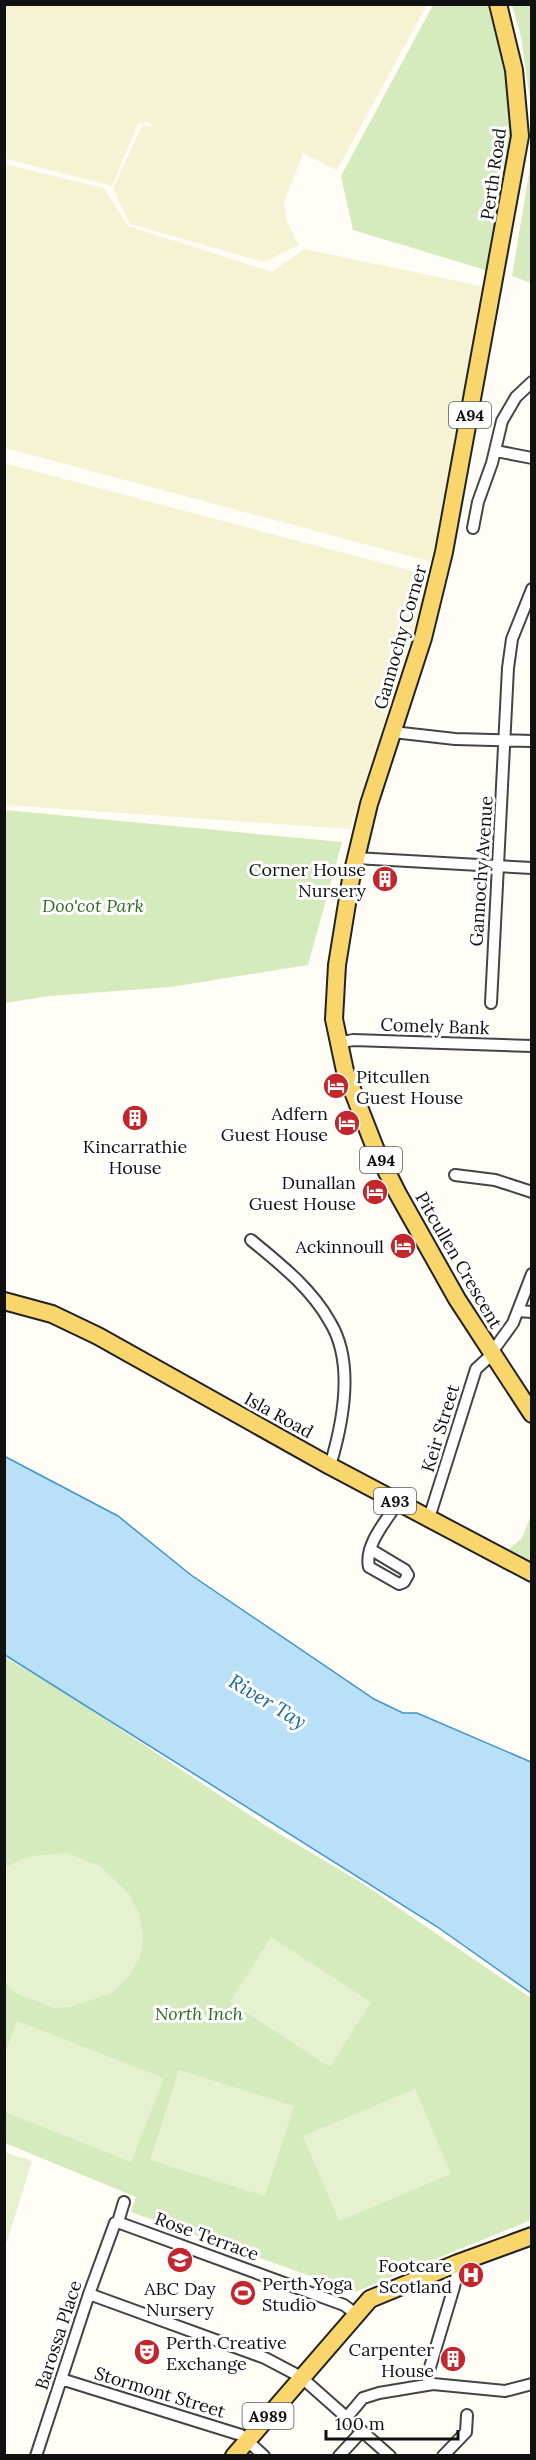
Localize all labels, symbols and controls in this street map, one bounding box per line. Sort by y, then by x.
street label: Perth Road [475,126,511,221]
road number: A94 [449,402,491,428]
street label: Gannochy Corner [368,562,432,712]
street label: Gannochy Avenue [464,795,498,947]
place label: Corner House Nursery [249,858,366,902]
building icon: Corner House Nursery [370,864,400,894]
park label: Doo'cot Park [42,894,144,917]
street label: Comely Bank [380,1013,490,1039]
place label: Pitcullen Guest House [356,1065,463,1109]
hotel icon: Pitcullen Guest House [321,1071,351,1101]
place label: Adfern Guest House [221,1102,328,1146]
building icon: Kincarrathie House [120,1103,150,1133]
hotel icon: Adfern Guest House [332,1108,362,1138]
place label: Kincarrathie House [83,1135,187,1179]
road number: A94 [360,1147,402,1173]
place label: Dunallan Guest House [249,1171,356,1215]
hotel icon: Dunallan Guest House [360,1177,390,1207]
street label: Pitcullen Crescent [411,1188,507,1332]
hotel icon: Ackinnoull [388,1231,418,1261]
place label: Ackinnoull [295,1235,384,1258]
street label: Keir Street [416,1381,464,1475]
street label: Isla Road [241,1387,318,1443]
road number: A93 [374,1488,416,1514]
water label: River Tay [225,1668,311,1734]
park label: North Inch [155,2002,244,2025]
street label: Rose Terrace [152,2207,262,2266]
school or university icon: ABC Day Nursery [165,2245,195,2275]
place label: Footcare Scotland [378,2254,452,2298]
hospital icon: Footcare Scotland [456,2260,486,2290]
place label: Perth Yoga Studio [262,2272,353,2316]
street label: Barossa Place [30,2277,87,2393]
place label: ABC Day Nursery [143,2277,216,2321]
sports icon: Perth Yoga Studio [228,2278,258,2308]
place label: Perth Creative Exchange [166,2331,287,2375]
theatre icon: Perth Creative Exchange [132,2337,162,2367]
place label: Carpenter House [349,2338,434,2382]
building icon: Carpenter House [438,2344,468,2374]
street label: Stormont Street [92,2361,228,2423]
road number: A989 [242,2403,294,2429]
scale bar [326,2403,458,2441]
text: 100 m [335,2412,385,2435]

